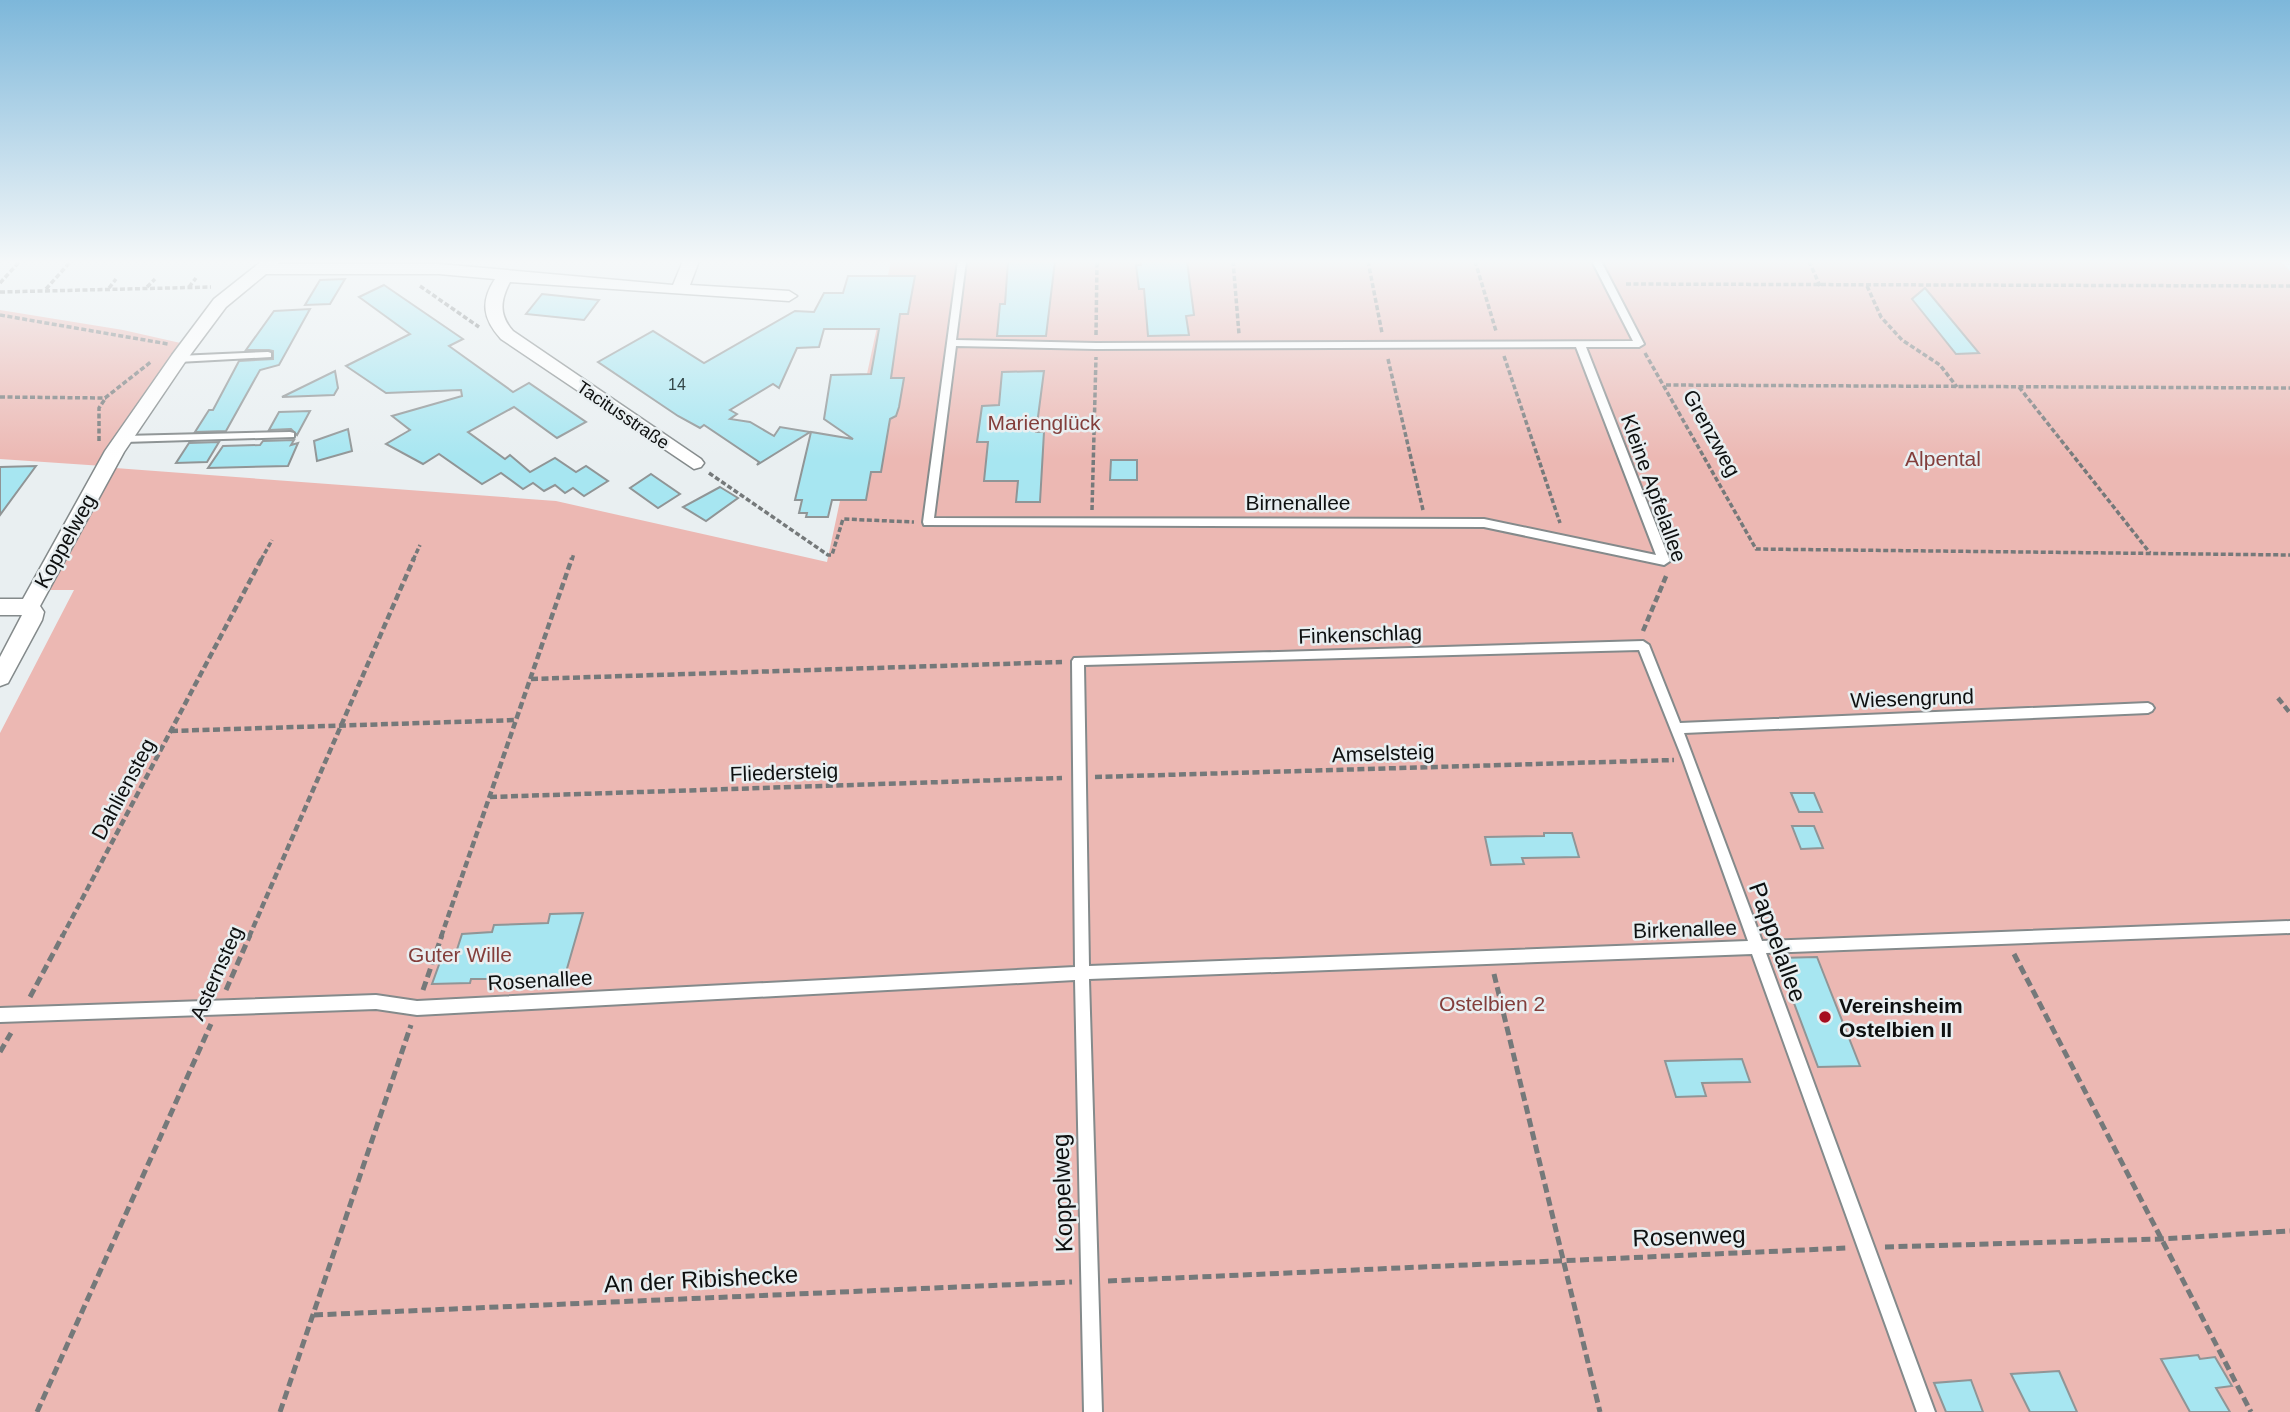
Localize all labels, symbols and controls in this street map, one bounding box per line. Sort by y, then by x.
house number: 14 [668,376,686,393]
street label: Tacitusstraße [573,377,673,453]
street label: Grenzweg [1679,386,1745,480]
park label: Marienglück [987,411,1101,434]
street label: Kleine Apfelallee [1617,411,1691,565]
park label: Alpental [1905,447,1981,470]
street label: Koppelweg [30,490,100,592]
street label: Birnenallee [1245,491,1351,514]
street label: Finkenschlag [1298,620,1422,648]
street label: Wiesengrund [1850,684,1974,712]
street label: Dahliensteg [87,735,159,843]
street label: Amselsteig [1331,740,1435,766]
street label: Fliedersteig [729,759,839,785]
street label: Pappelallee [1744,878,1812,1006]
street label: Birkenallee [1633,916,1737,942]
street label: Asternsteg [185,922,247,1024]
park label: Guter Wille [408,943,512,966]
street label: Rosenallee [487,966,593,994]
park label: Ostelbien 2 [1439,992,1545,1015]
place label: Vereinsheim Ostelbien II [1839,994,1963,1041]
marker: Vereinsheim Ostelbien II [1817,1009,1833,1025]
street label: Koppelweg [1046,1133,1078,1253]
street label: Rosenweg [1632,1221,1746,1251]
street label: An der Ribishecke [603,1260,799,1298]

